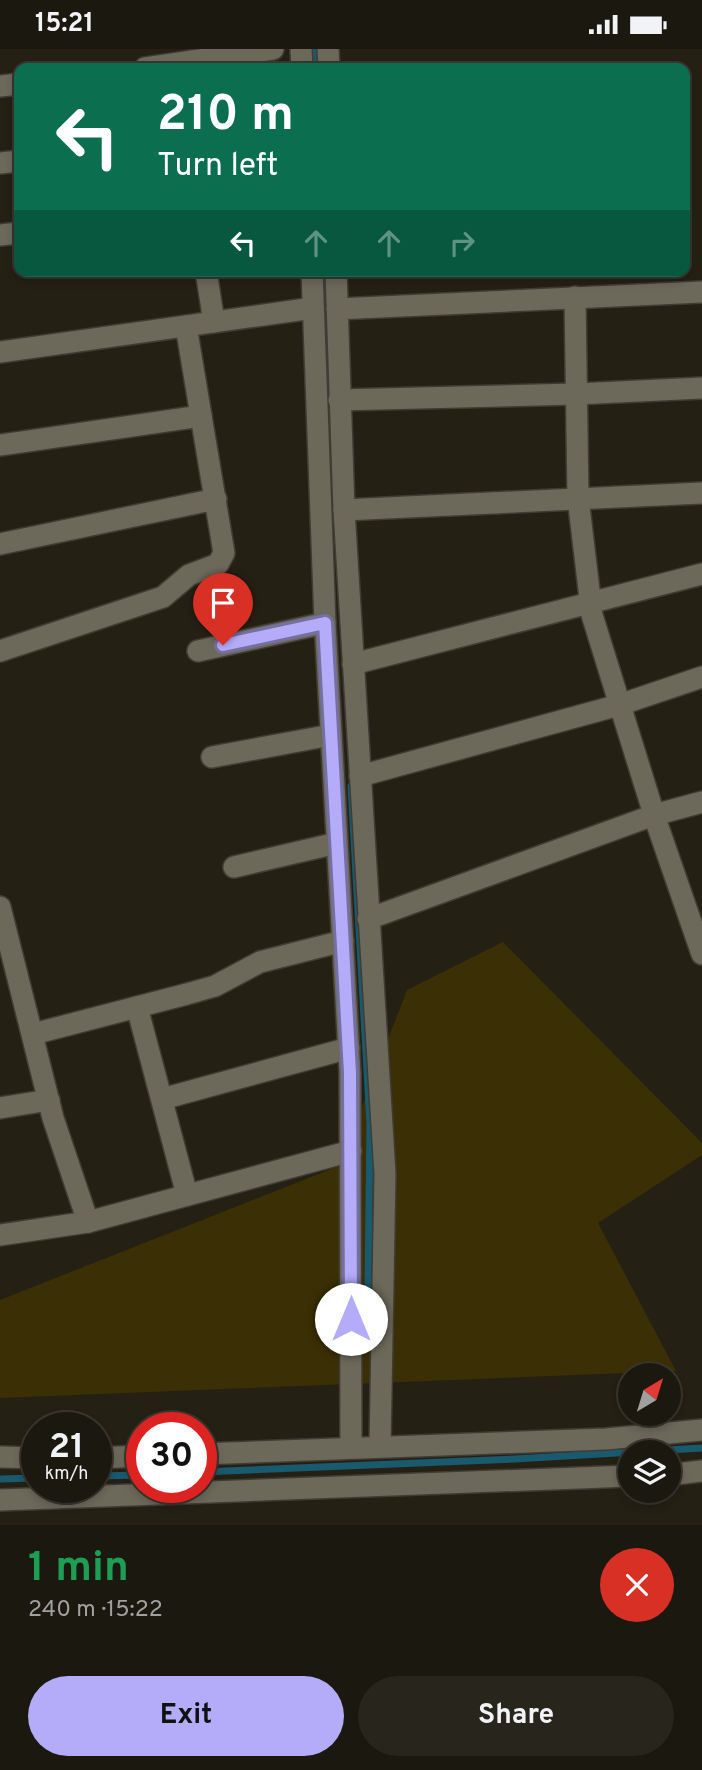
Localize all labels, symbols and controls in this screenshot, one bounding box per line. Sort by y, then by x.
text: 15:21 [35,8,94,41]
text: 210 m [157,86,294,148]
icon: left [42,91,133,182]
text: Turn left [157,147,278,187]
icon: left [224,224,262,262]
icon: ahead [297,224,335,262]
icon: ahead [370,224,408,262]
icon: right [443,224,481,262]
pin [193,573,253,645]
icon: arrive [204,584,242,622]
position arrow [314,1282,388,1356]
north arrow [618,1363,681,1426]
map controls [618,1363,681,1503]
speed limit sign: 30 [126,1412,217,1503]
text: 21 [49,1426,84,1470]
button: layers [618,1440,681,1503]
text: km/h [45,1463,88,1486]
text: 1 min [28,1543,129,1596]
button: close [600,1548,674,1622]
text: 240 m · 15:22 [28,1596,163,1625]
button: Exit [28,1676,344,1756]
button: Share [358,1676,674,1756]

